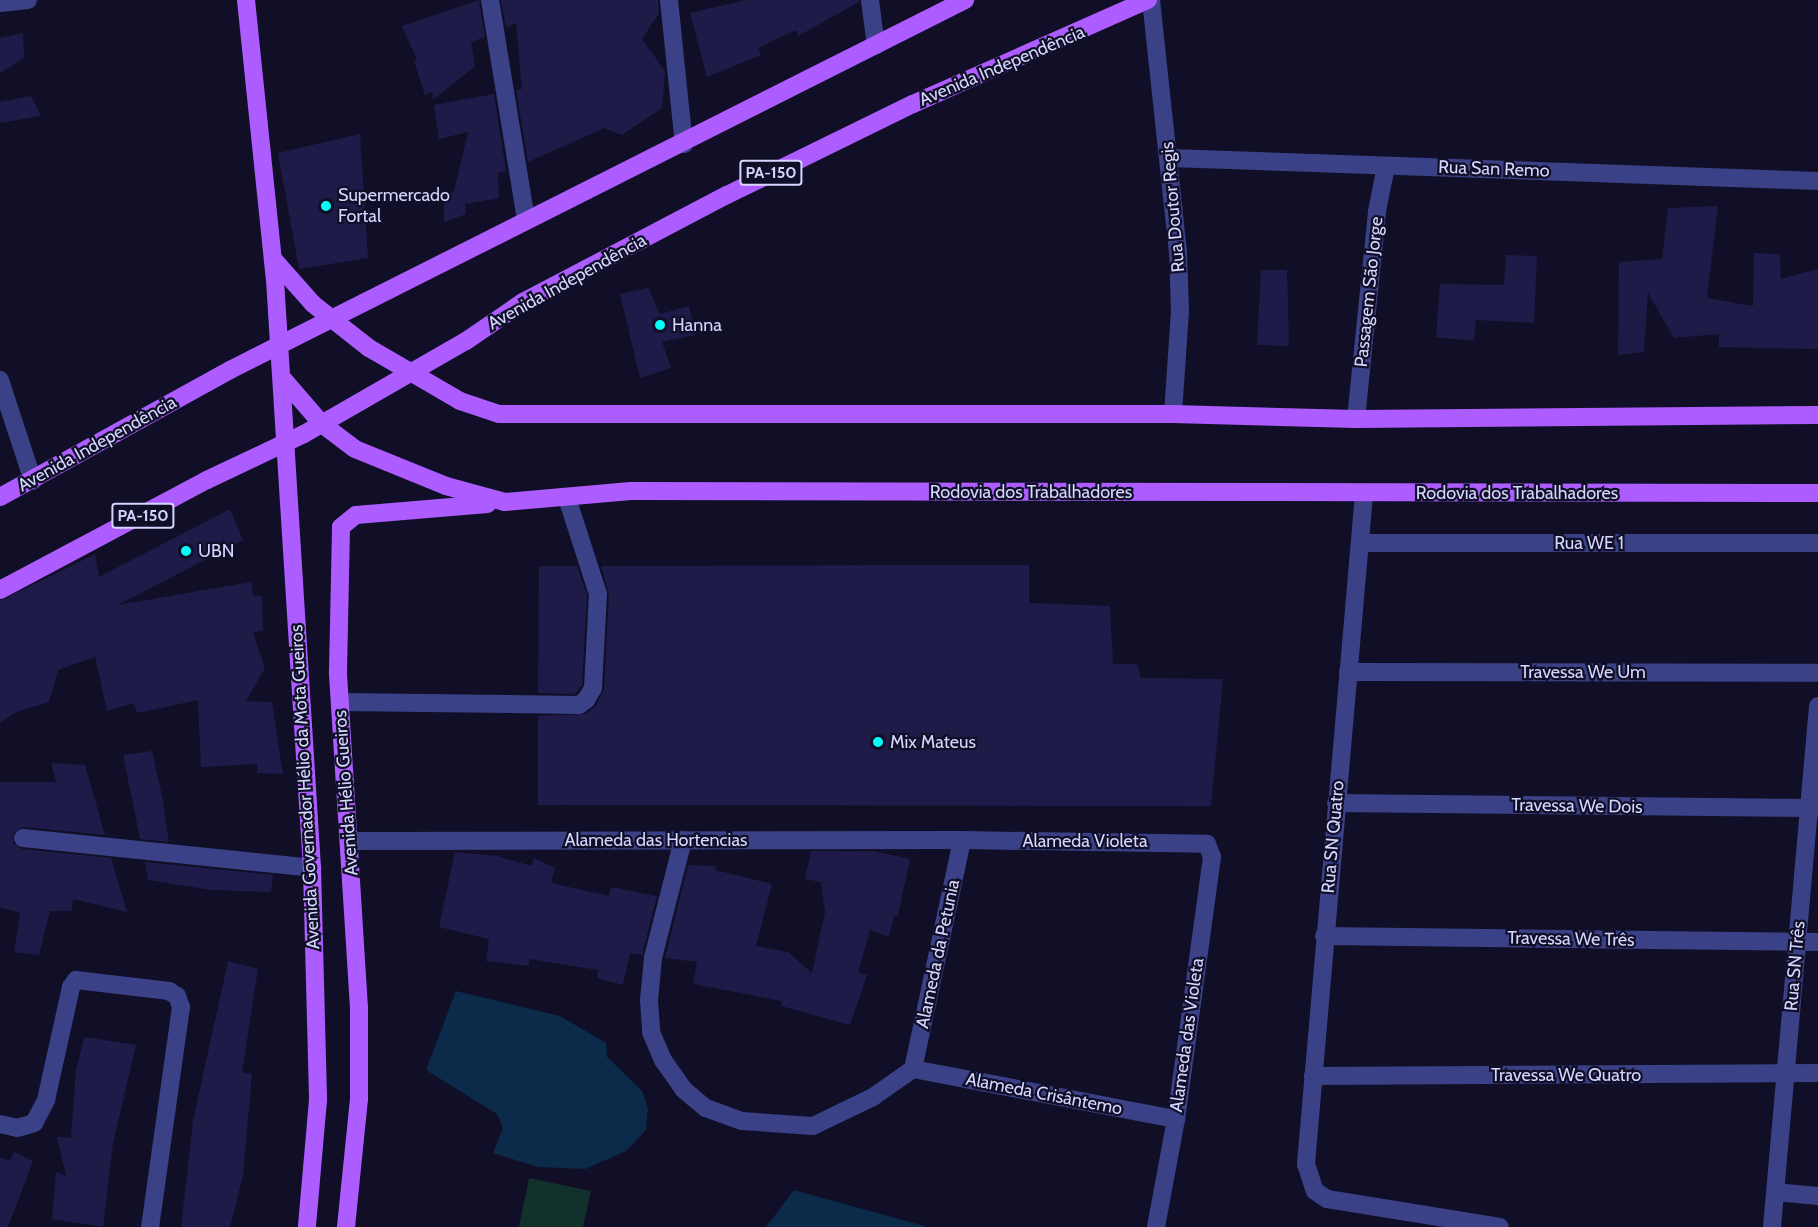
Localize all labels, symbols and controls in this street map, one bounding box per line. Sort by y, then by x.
street label: Avenida Independência [916,21,1088,111]
street label: Rua Doutor Regis [1157,141,1189,273]
street label: Rua San Remo [1438,156,1550,182]
road number: PA-150 [738,160,804,186]
place label: Supermercado Fortal [338,185,450,228]
marker: Supermercado Fortal [319,199,333,213]
street label: Passagem São Jorge [1350,216,1388,368]
street label: Avenida Independência [484,229,650,335]
place label: Hanna [672,314,722,336]
marker: Hanna [653,318,667,332]
street label: Avenida Independência [14,391,180,497]
street label: Rodovia dos Trabalhadores [930,481,1132,503]
street label: Rodovia dos Trabalhadores [1416,482,1618,504]
road number: PA-150 [110,503,176,529]
street label: Rua WE 1 [1554,532,1624,554]
place label: UBN [198,540,234,562]
marker: UBN [179,544,193,558]
street label: Avenida Governador Hélio da Mota Gueiros [286,624,324,950]
street label: Travessa We Um [1520,661,1646,683]
street label: Avenida Hélio Gueiros [329,710,363,876]
place label: Mix Mateus [890,731,976,753]
marker: Mix Mateus [871,735,885,749]
street label: Rua SN Quatro [1317,780,1349,894]
street label: Travessa We Dois [1511,794,1643,818]
street label: Alameda das Hortencias [564,829,748,851]
street label: Alameda Violeta [1022,830,1148,852]
street label: Alameda da Petunia [912,878,964,1030]
street label: Rua SN Três [1780,920,1810,1012]
street label: Travessa We Três [1507,927,1635,951]
street label: Alameda das Violeta [1166,957,1208,1113]
street label: Travessa We Quatro [1491,1064,1641,1086]
street label: Alameda Crisântemo [964,1068,1124,1120]

